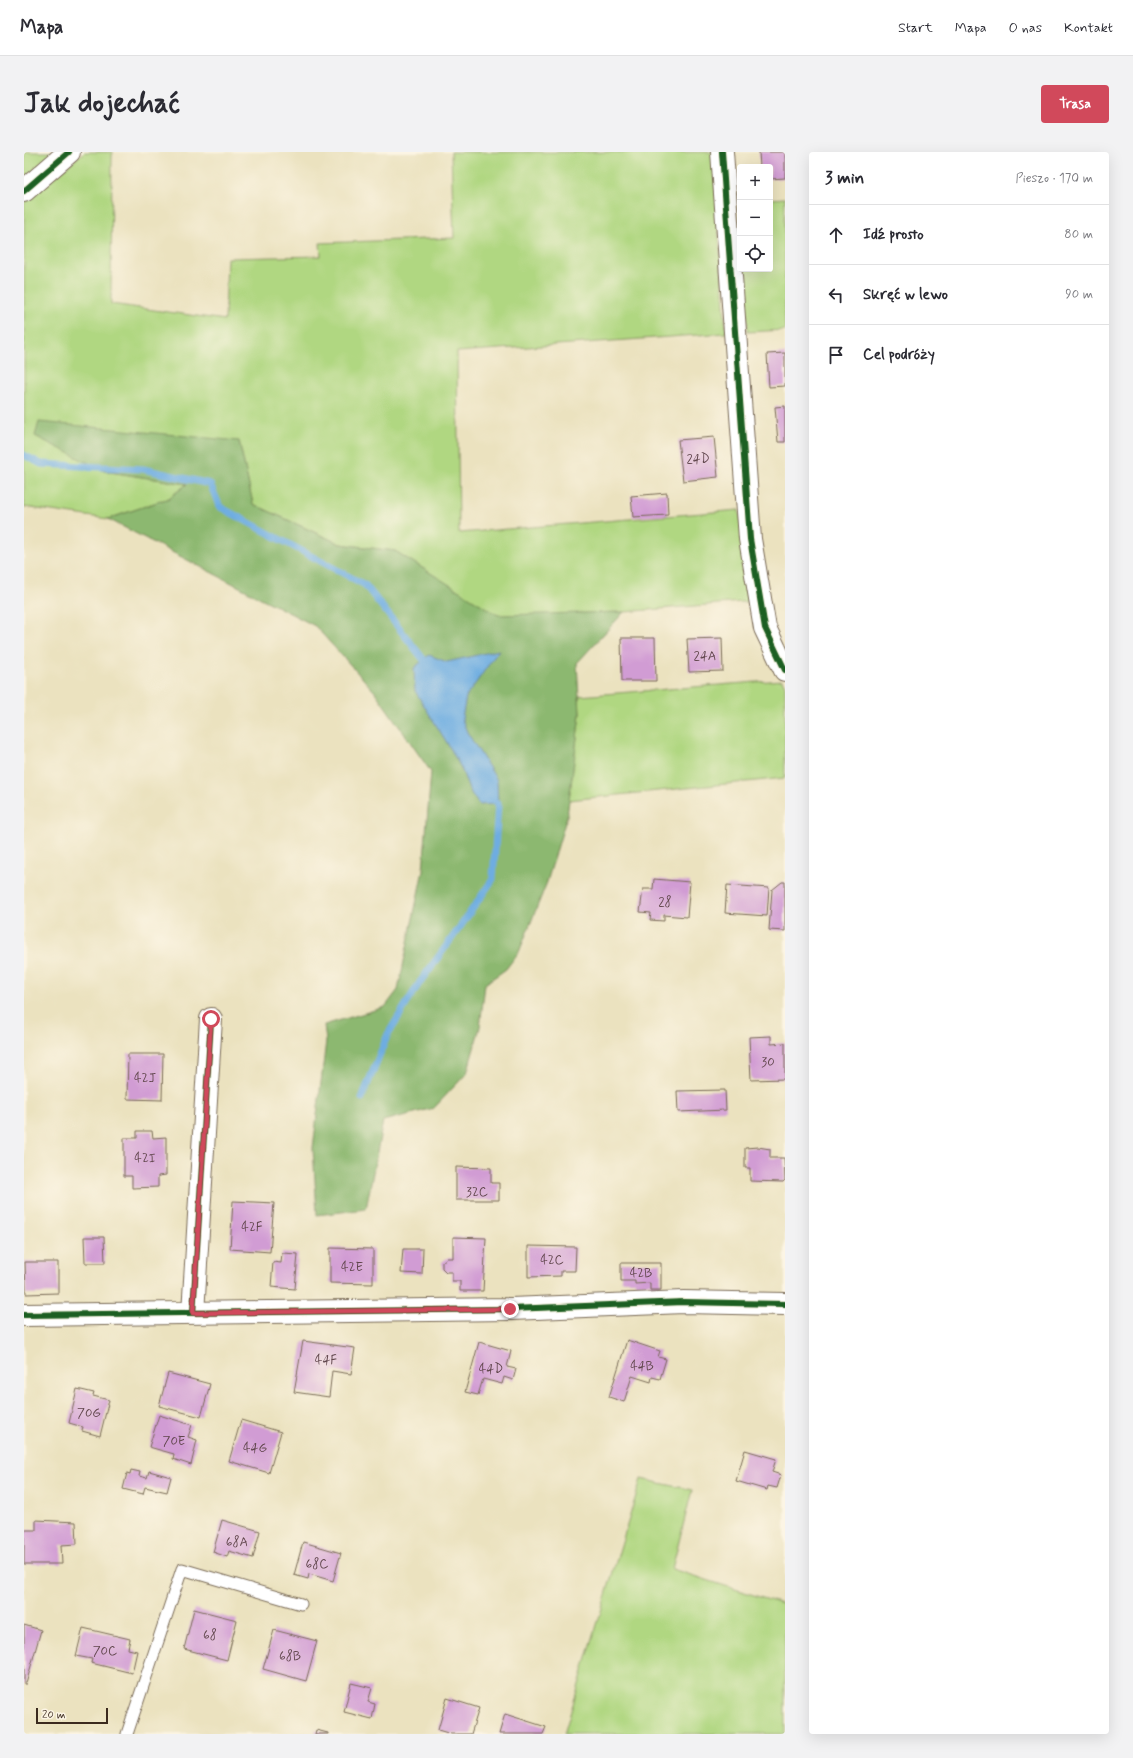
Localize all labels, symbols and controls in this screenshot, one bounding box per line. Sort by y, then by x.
text: Mapa [20,15,63,40]
text: Start [898,19,933,37]
text: Mapa [955,19,987,37]
text: O nas [1009,19,1042,37]
text: Kontakt [1064,19,1113,37]
button: Trasa [1041,85,1109,123]
text: Jak dojechać [24,86,180,123]
map controls [737,164,773,272]
button: + [737,164,773,200]
text: 3 min [825,167,864,189]
text: Pieszo · 170 m [1015,170,1093,187]
button: − [737,200,773,236]
icon: ahead [825,224,847,246]
text: Idź prosto [863,225,924,245]
text: 80 m [1064,226,1093,243]
button: locate [737,236,773,272]
icon: left [825,284,847,306]
text: Skręć w lewo [863,285,948,305]
text: 90 m [1065,286,1093,303]
icon: arrive [825,344,847,366]
text: Cel podróży [863,345,935,365]
house number: 24D [686,451,710,468]
house number: 24A [694,648,716,665]
house number: 28 [658,894,672,911]
route start [202,1010,220,1028]
house number: 30 [761,1054,775,1071]
house number: 42J [134,1070,156,1087]
house number: 42I [134,1150,156,1167]
house number: 32C [466,1184,488,1201]
house number: 42F [241,1219,263,1236]
house number: 42C [540,1252,564,1269]
house number: 42E [341,1259,363,1276]
house number: 42B [630,1265,652,1282]
route end [501,1300,519,1318]
house number: 44F [315,1352,337,1369]
house number: 44B [630,1358,654,1375]
house number: 44D [479,1361,503,1378]
house number: 70G [77,1405,101,1422]
house number: 70E [163,1433,186,1450]
house number: 44G [243,1440,267,1457]
house number: 68A [226,1534,248,1551]
house number: 68C [305,1556,329,1573]
house number: 68 [203,1627,217,1644]
house number: 70C [93,1643,117,1660]
house number: 68B [279,1648,301,1665]
scale bar [36,1706,108,1725]
text: 20 m [42,1708,65,1722]

